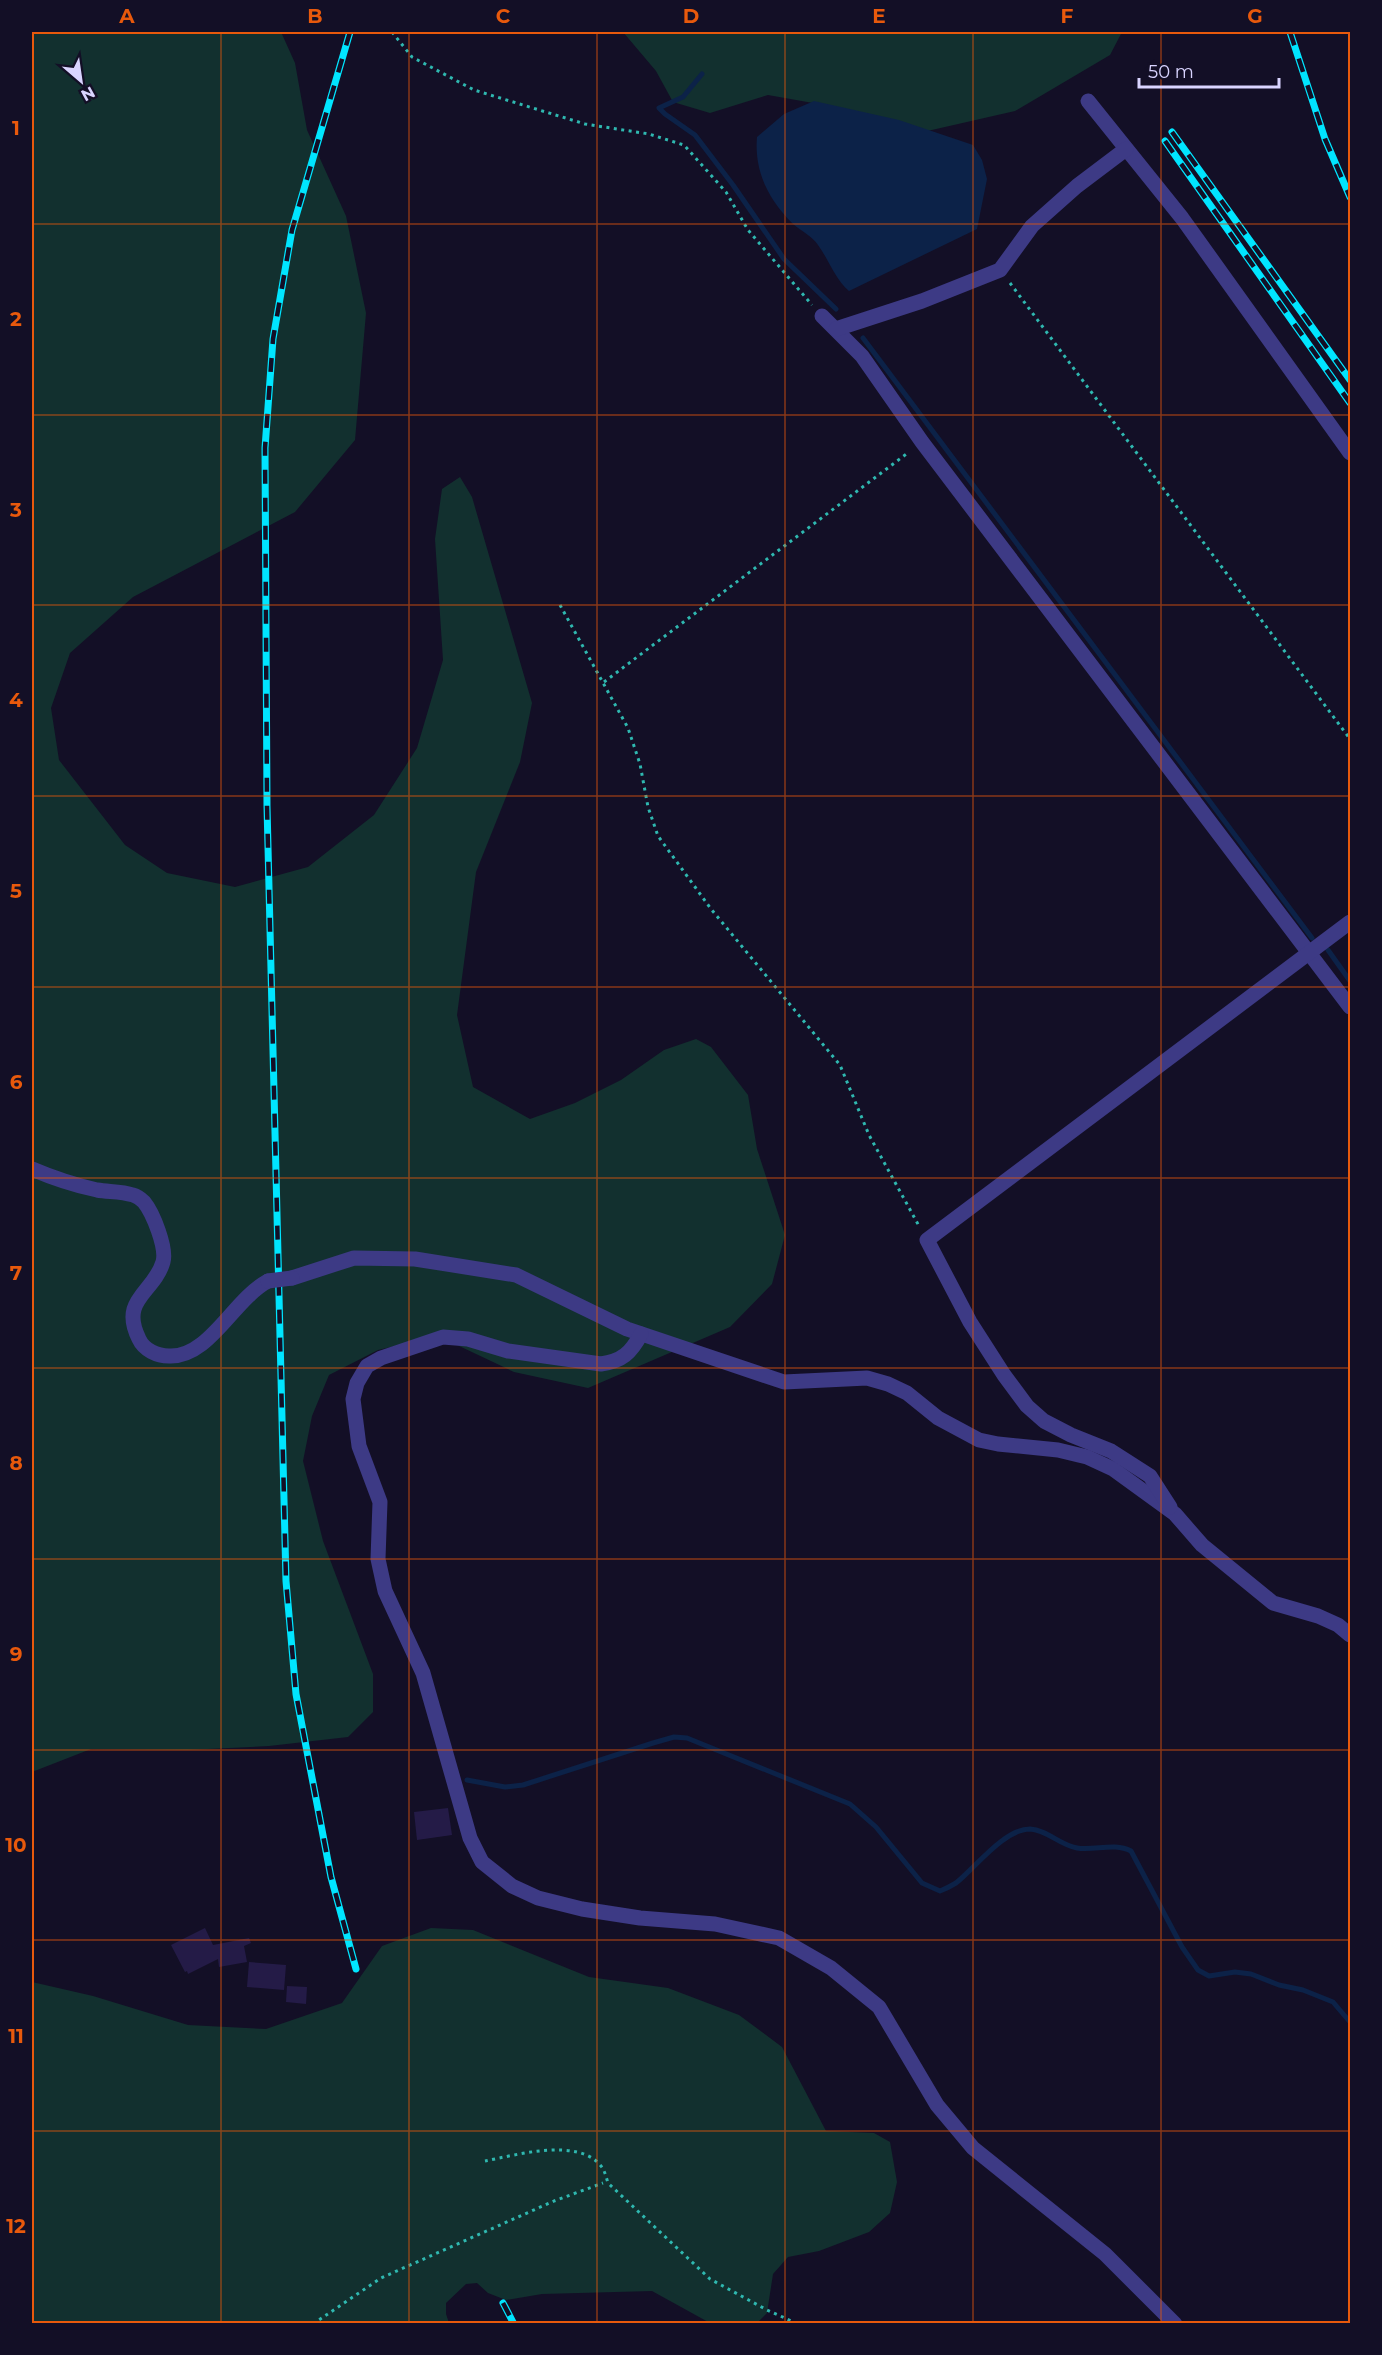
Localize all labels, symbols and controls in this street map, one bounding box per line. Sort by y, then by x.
text: A [118,4,135,28]
text: B [307,4,323,28]
text: C [496,4,511,28]
text: D [683,4,699,28]
text: E [872,4,886,28]
text: F [1061,4,1074,28]
text: G [1247,4,1263,28]
north arrow [51,51,111,111]
scale bar [1139,51,1278,89]
text: 50 m [1148,61,1194,83]
text: N [78,82,98,105]
text: 1 [12,116,20,140]
text: 2 [10,307,22,331]
text: 3 [9,498,22,522]
text: 4 [9,688,23,712]
text: 5 [10,879,22,903]
text: 6 [10,1070,23,1094]
text: 7 [10,1261,22,1285]
text: 8 [9,1451,23,1475]
text: 9 [10,1642,22,1666]
text: 10 [5,1833,27,1857]
text: 11 [8,2024,24,2048]
text: 12 [6,2214,26,2238]

